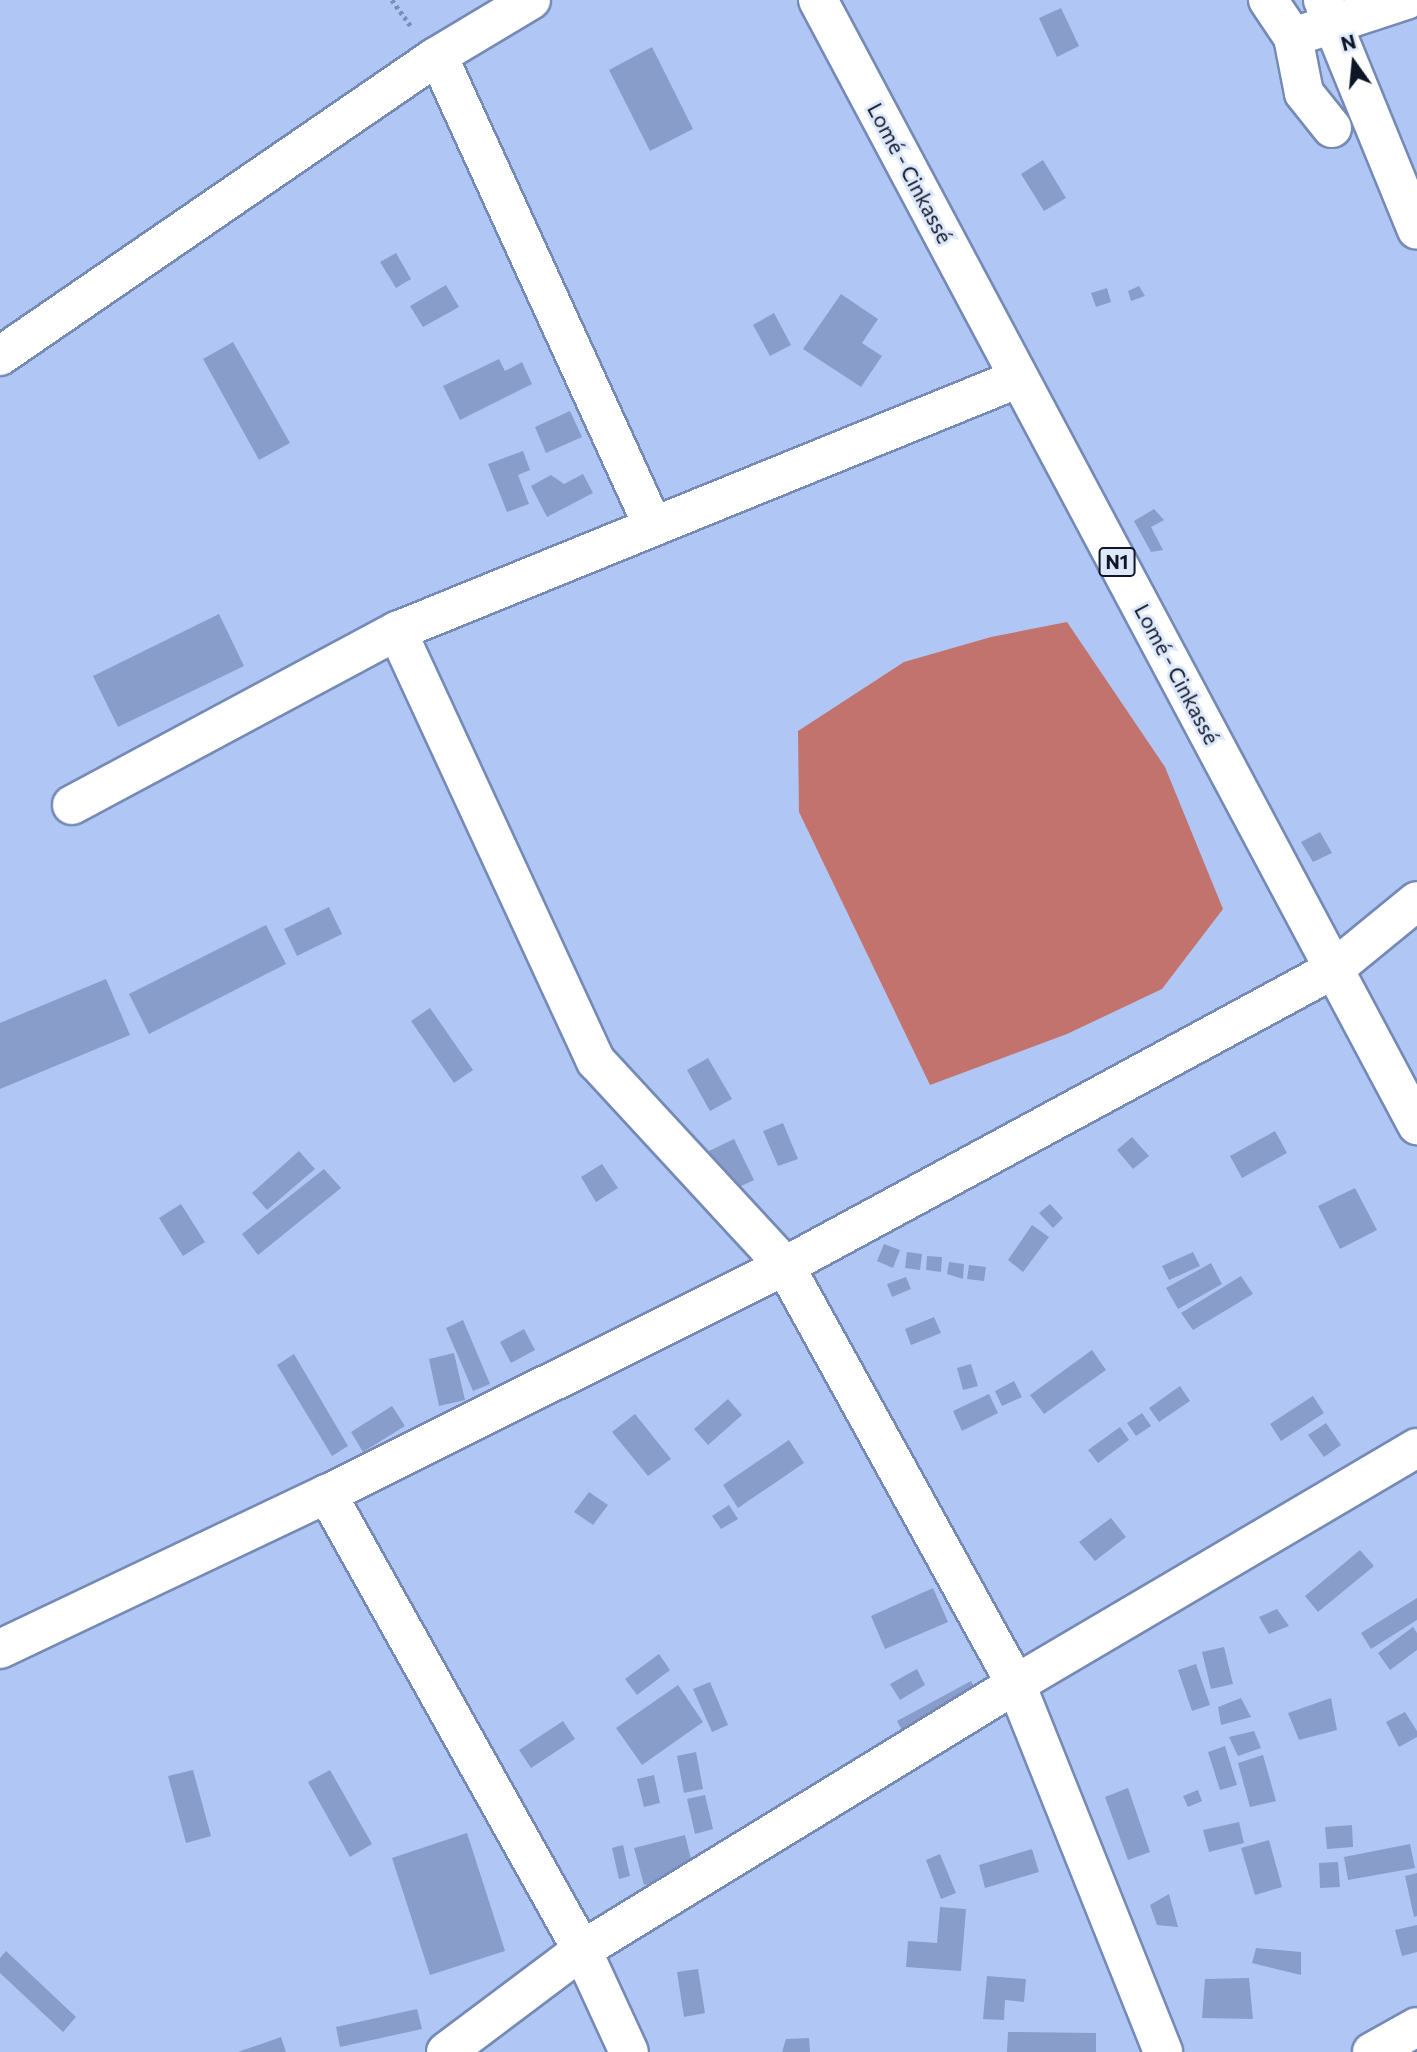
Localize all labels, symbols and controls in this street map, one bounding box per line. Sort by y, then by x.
north arrow [1319,28,1389,98]
text: N [1339,29,1358,55]
street label: Lomé - Cinkassé [862,99,958,247]
road number: N1 [1098,547,1136,578]
street label: Lomé - Cinkassé [1129,600,1225,748]

